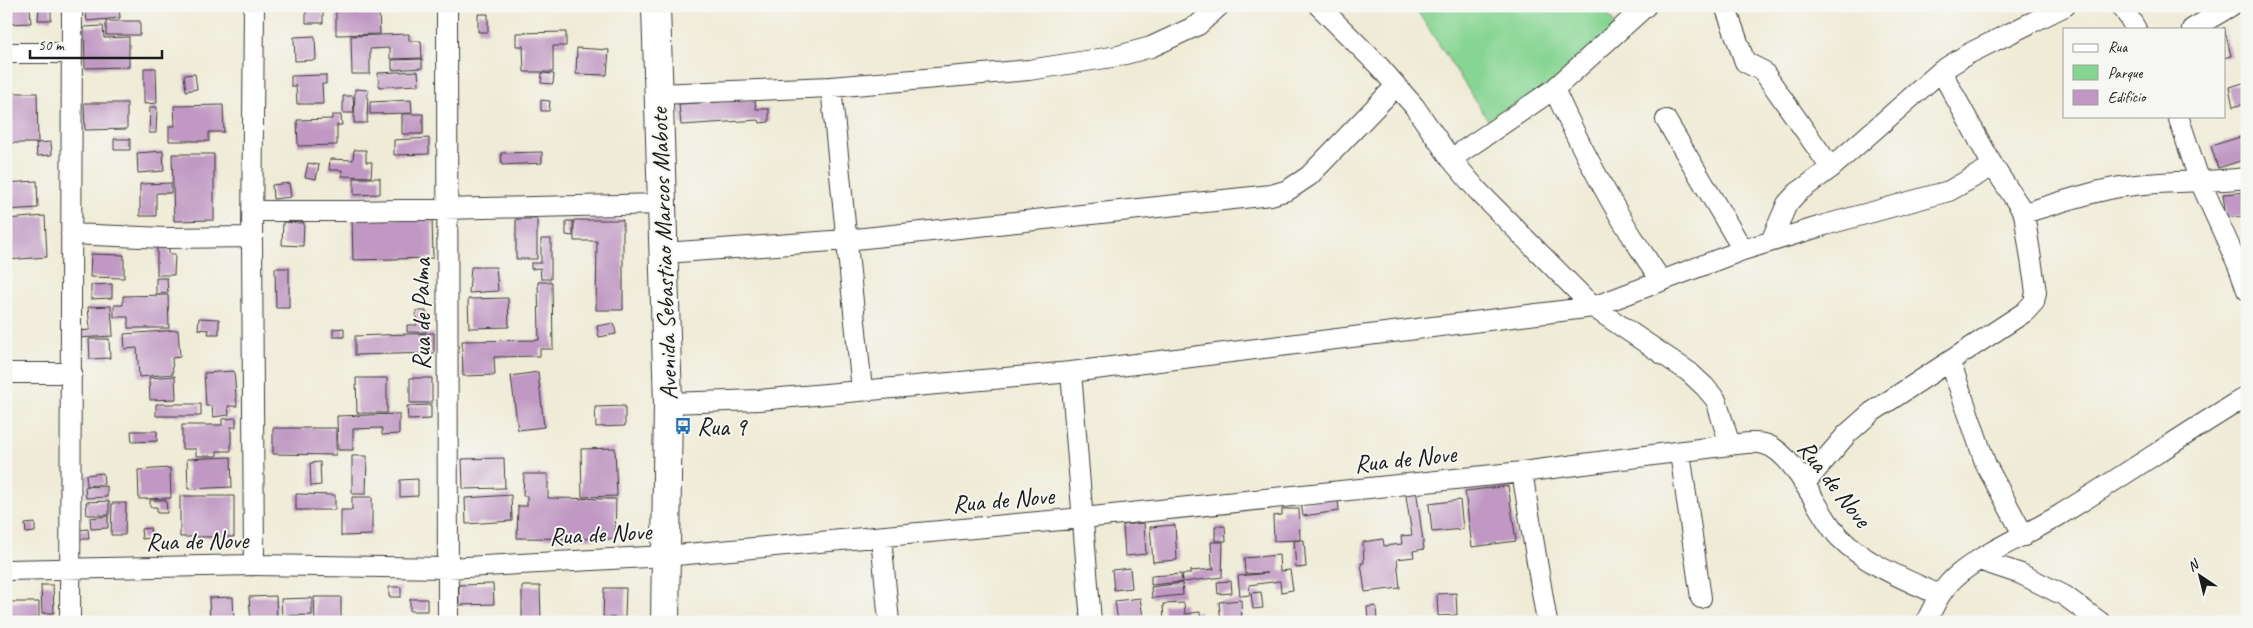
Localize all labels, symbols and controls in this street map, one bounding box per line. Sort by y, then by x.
scale bar [30,28,162,60]
legend [2063,28,2226,118]
text: 50 m [38,36,65,55]
text: Rua [2108,38,2128,57]
text: Parque [2108,64,2144,83]
text: Edifício [2108,88,2147,107]
street label: Avenida Sebastiao Marcos Mabote [643,105,685,401]
street label: Rua de Palma [406,256,438,370]
place label: Rua 9 [697,411,748,443]
bus stop icon: Rua 9 [673,416,693,436]
street label: Rua de Nove [1790,433,1879,535]
street label: Rua de Nove [1353,438,1459,480]
street label: Rua de Nove [951,479,1057,520]
street label: Rua de Nove [548,515,654,553]
street label: Rua de Nove [146,524,250,558]
north arrow [2176,550,2226,600]
text: N [2184,555,2203,575]

